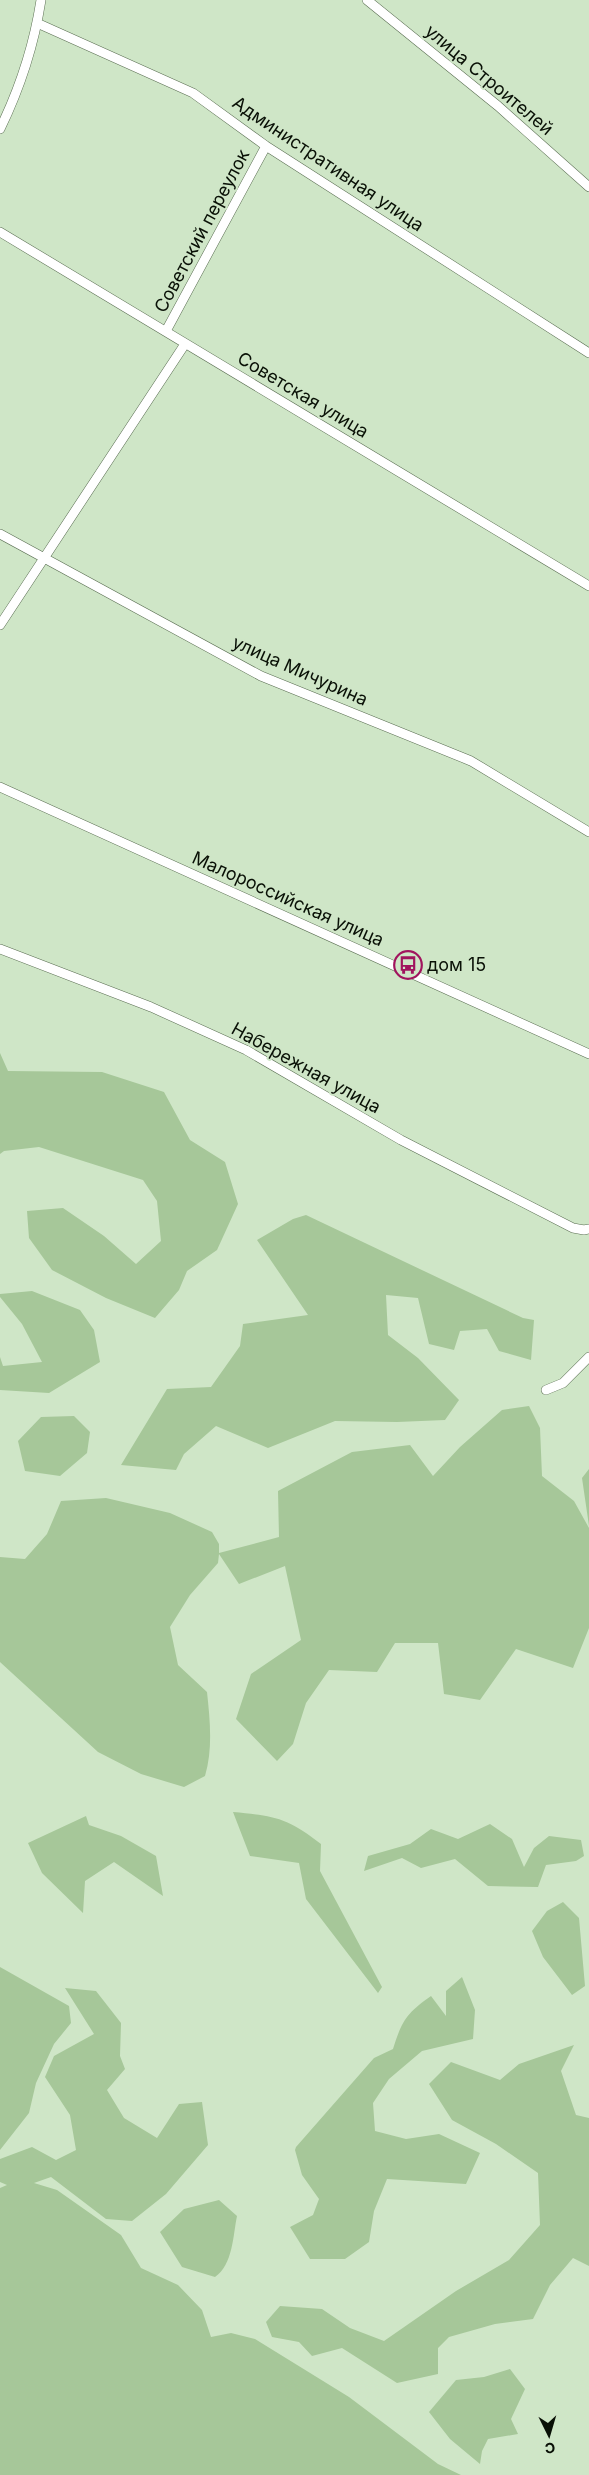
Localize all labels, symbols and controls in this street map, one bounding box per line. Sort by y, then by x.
street label: улица Строителей [421,20,558,139]
street label: Административная улица [229,92,428,236]
street label: Советский переулок [150,145,254,316]
street label: Советская улица [234,347,373,442]
street label: улица Мичурина [229,631,371,710]
street label: Малороссийская улица [189,847,387,950]
bus stop icon: дом 15 [393,950,423,980]
place label: дом 15 [427,954,486,975]
street label: Набережная улица [228,1018,384,1117]
north arrow [524,2410,574,2460]
text: С [544,2440,556,2457]

